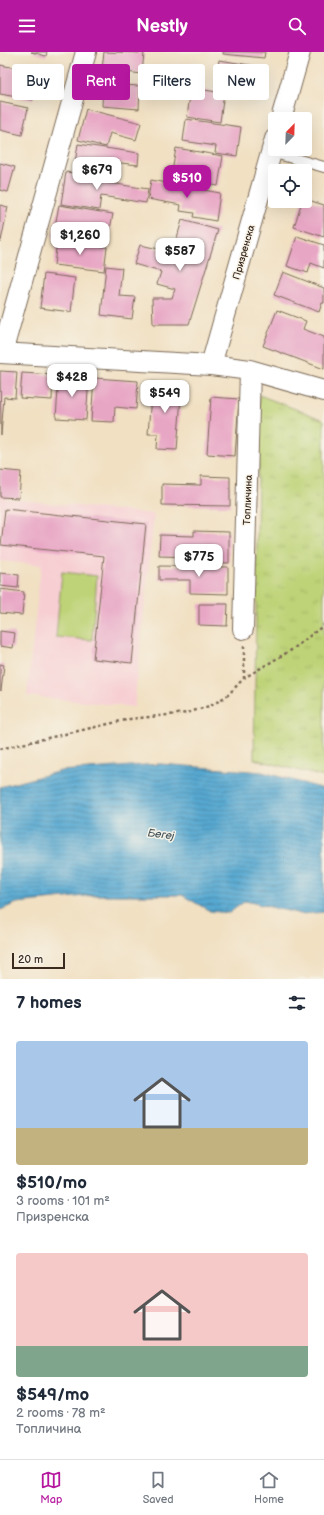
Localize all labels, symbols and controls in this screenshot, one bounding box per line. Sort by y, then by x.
icon: menu [16,15,38,37]
icon: search [286,15,308,37]
text: Nestly [136,16,188,37]
chip: Buy [12,64,64,100]
chip: Rent [72,64,130,100]
chip: Filters [138,64,205,100]
chip: New [213,64,269,100]
north arrow [268,112,312,156]
map controls [268,112,312,208]
pin: $679 [73,157,121,191]
text: $679 [81,162,113,178]
button: locate [268,164,312,208]
pin: $510 [163,165,211,199]
text: $510 [172,170,202,186]
pin: $1,260 [47,222,113,256]
street label: Призренска [230,223,258,281]
text: $1,260 [60,227,100,243]
pin: $587 [156,238,204,272]
text: $587 [164,243,196,259]
pin: $428 [48,364,96,398]
text: $428 [56,369,88,385]
pin: $549 [141,380,189,414]
text: $549 [149,385,181,401]
street label: Топличина [241,475,255,525]
pin: $775 [175,544,223,578]
text: $775 [184,549,214,565]
water label: Бегеј [147,826,175,843]
scale bar [12,951,65,970]
text: 20 m [18,953,43,966]
icon: filters [286,992,308,1014]
text: 7 homes [16,993,82,1013]
icon: home [126,1067,198,1139]
text: $510/mo [16,1173,87,1193]
text: 3 rooms · 101 m² [16,1193,110,1209]
text: Призренска [16,1209,89,1225]
icon: home [126,1279,198,1351]
text: $549/mo [16,1385,89,1405]
text: 2 rooms · 78 m² [16,1405,106,1421]
text: Топличина [16,1421,82,1437]
tab: Map [40,1469,62,1506]
tab: Saved [143,1469,174,1506]
tab: Home [254,1469,284,1506]

